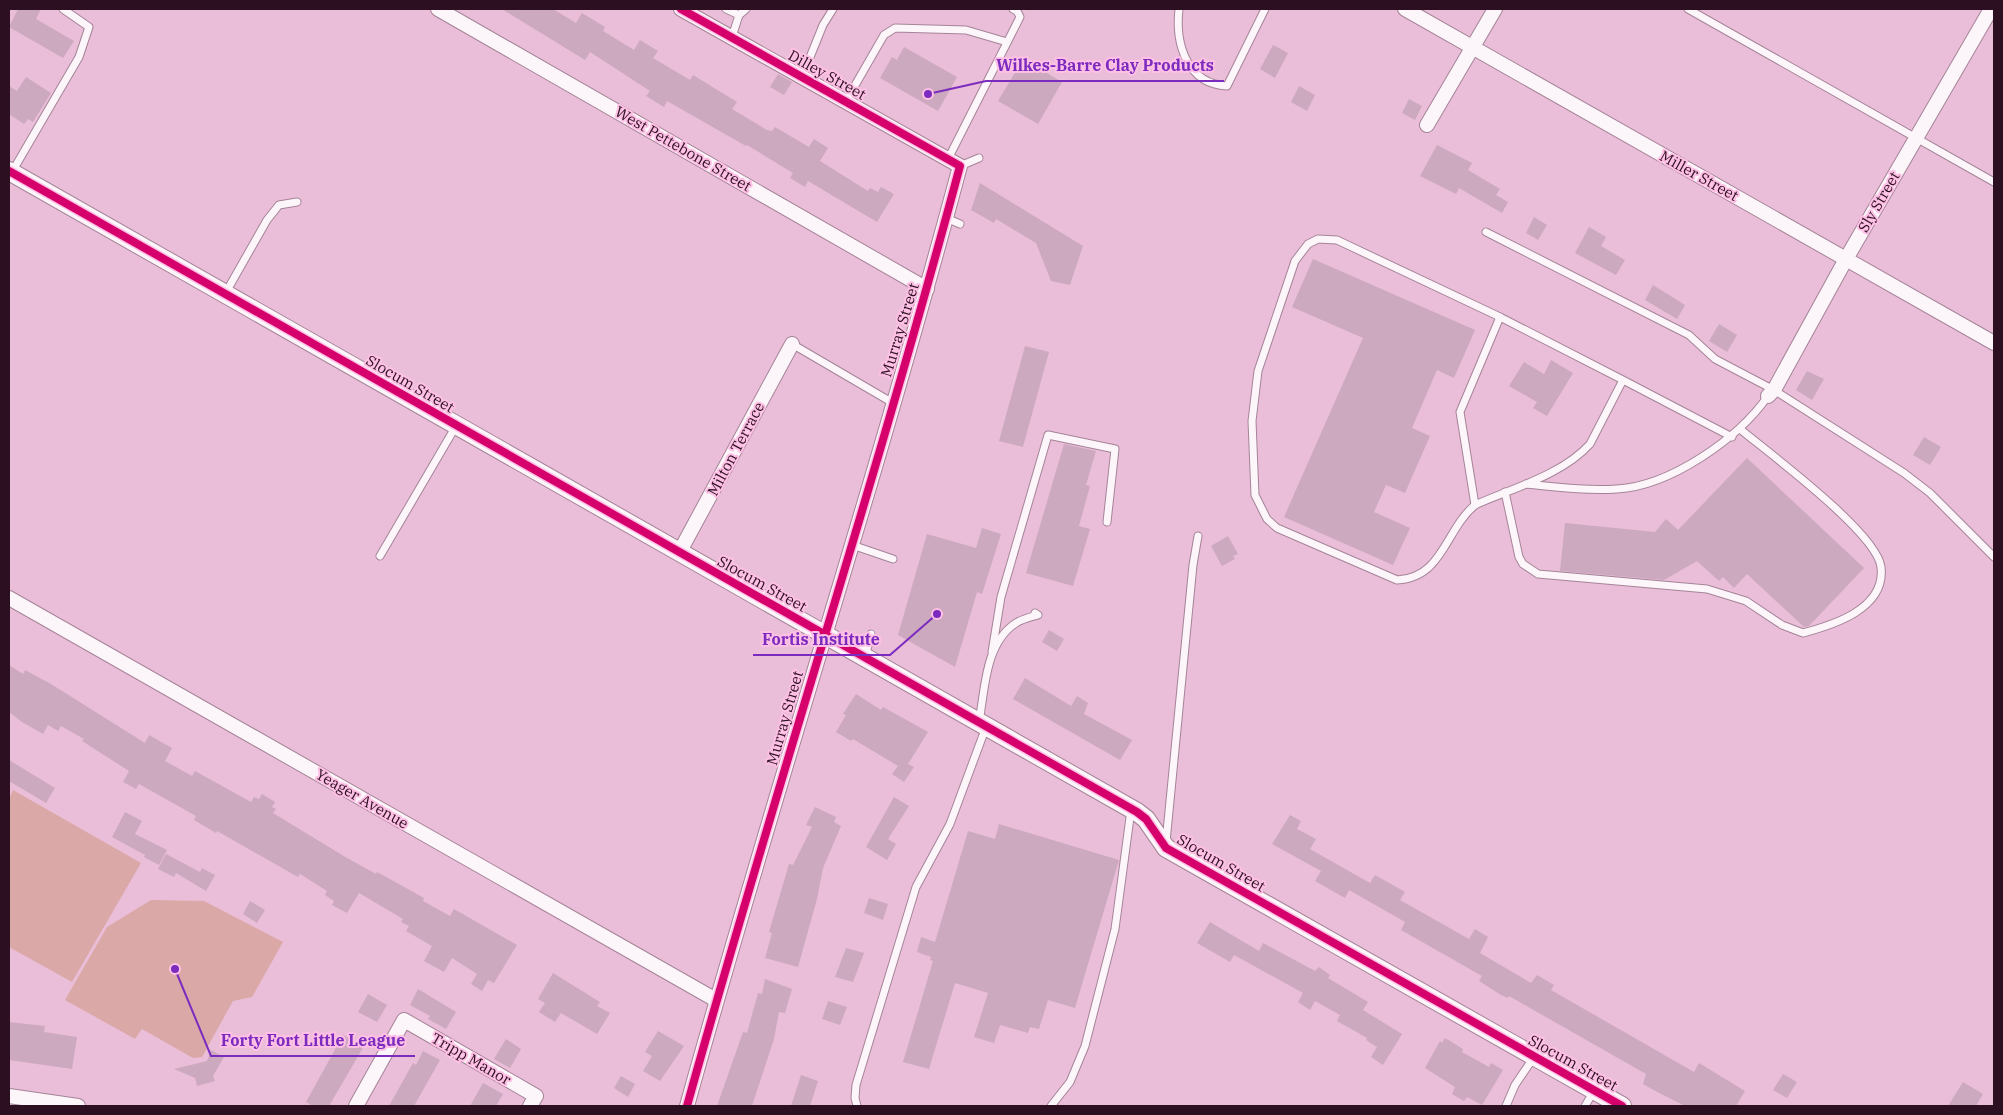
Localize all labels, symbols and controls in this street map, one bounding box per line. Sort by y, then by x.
street label: Dilley Street [785,45,869,104]
callout: Wilkes-Barre Clay Products [986,50,1224,81]
text: Wilkes-Barre Clay Products [996,55,1214,75]
street label: West Pettebone Street [612,102,755,195]
street label: Miller Street [1657,146,1742,205]
street label: Sly Street [1854,168,1904,235]
street label: Murray Street [876,281,923,379]
street label: Slocum Street [363,351,458,417]
street label: Milton Terrace [703,399,768,499]
street label: Slocum Street [714,551,810,616]
callout: Fortis Institute [753,624,890,655]
text: Fortis Institute [762,629,880,649]
street label: Murray Street [762,668,807,767]
street label: Yeager Avenue [313,764,412,833]
street label: Slocum Street [1174,830,1269,896]
callout: Forty Fort Little League [211,1025,415,1056]
street label: Tripp Manor [428,1028,515,1089]
text: Forty Fort Little League [221,1030,405,1050]
street label: Slocum Street [1525,1030,1621,1095]

